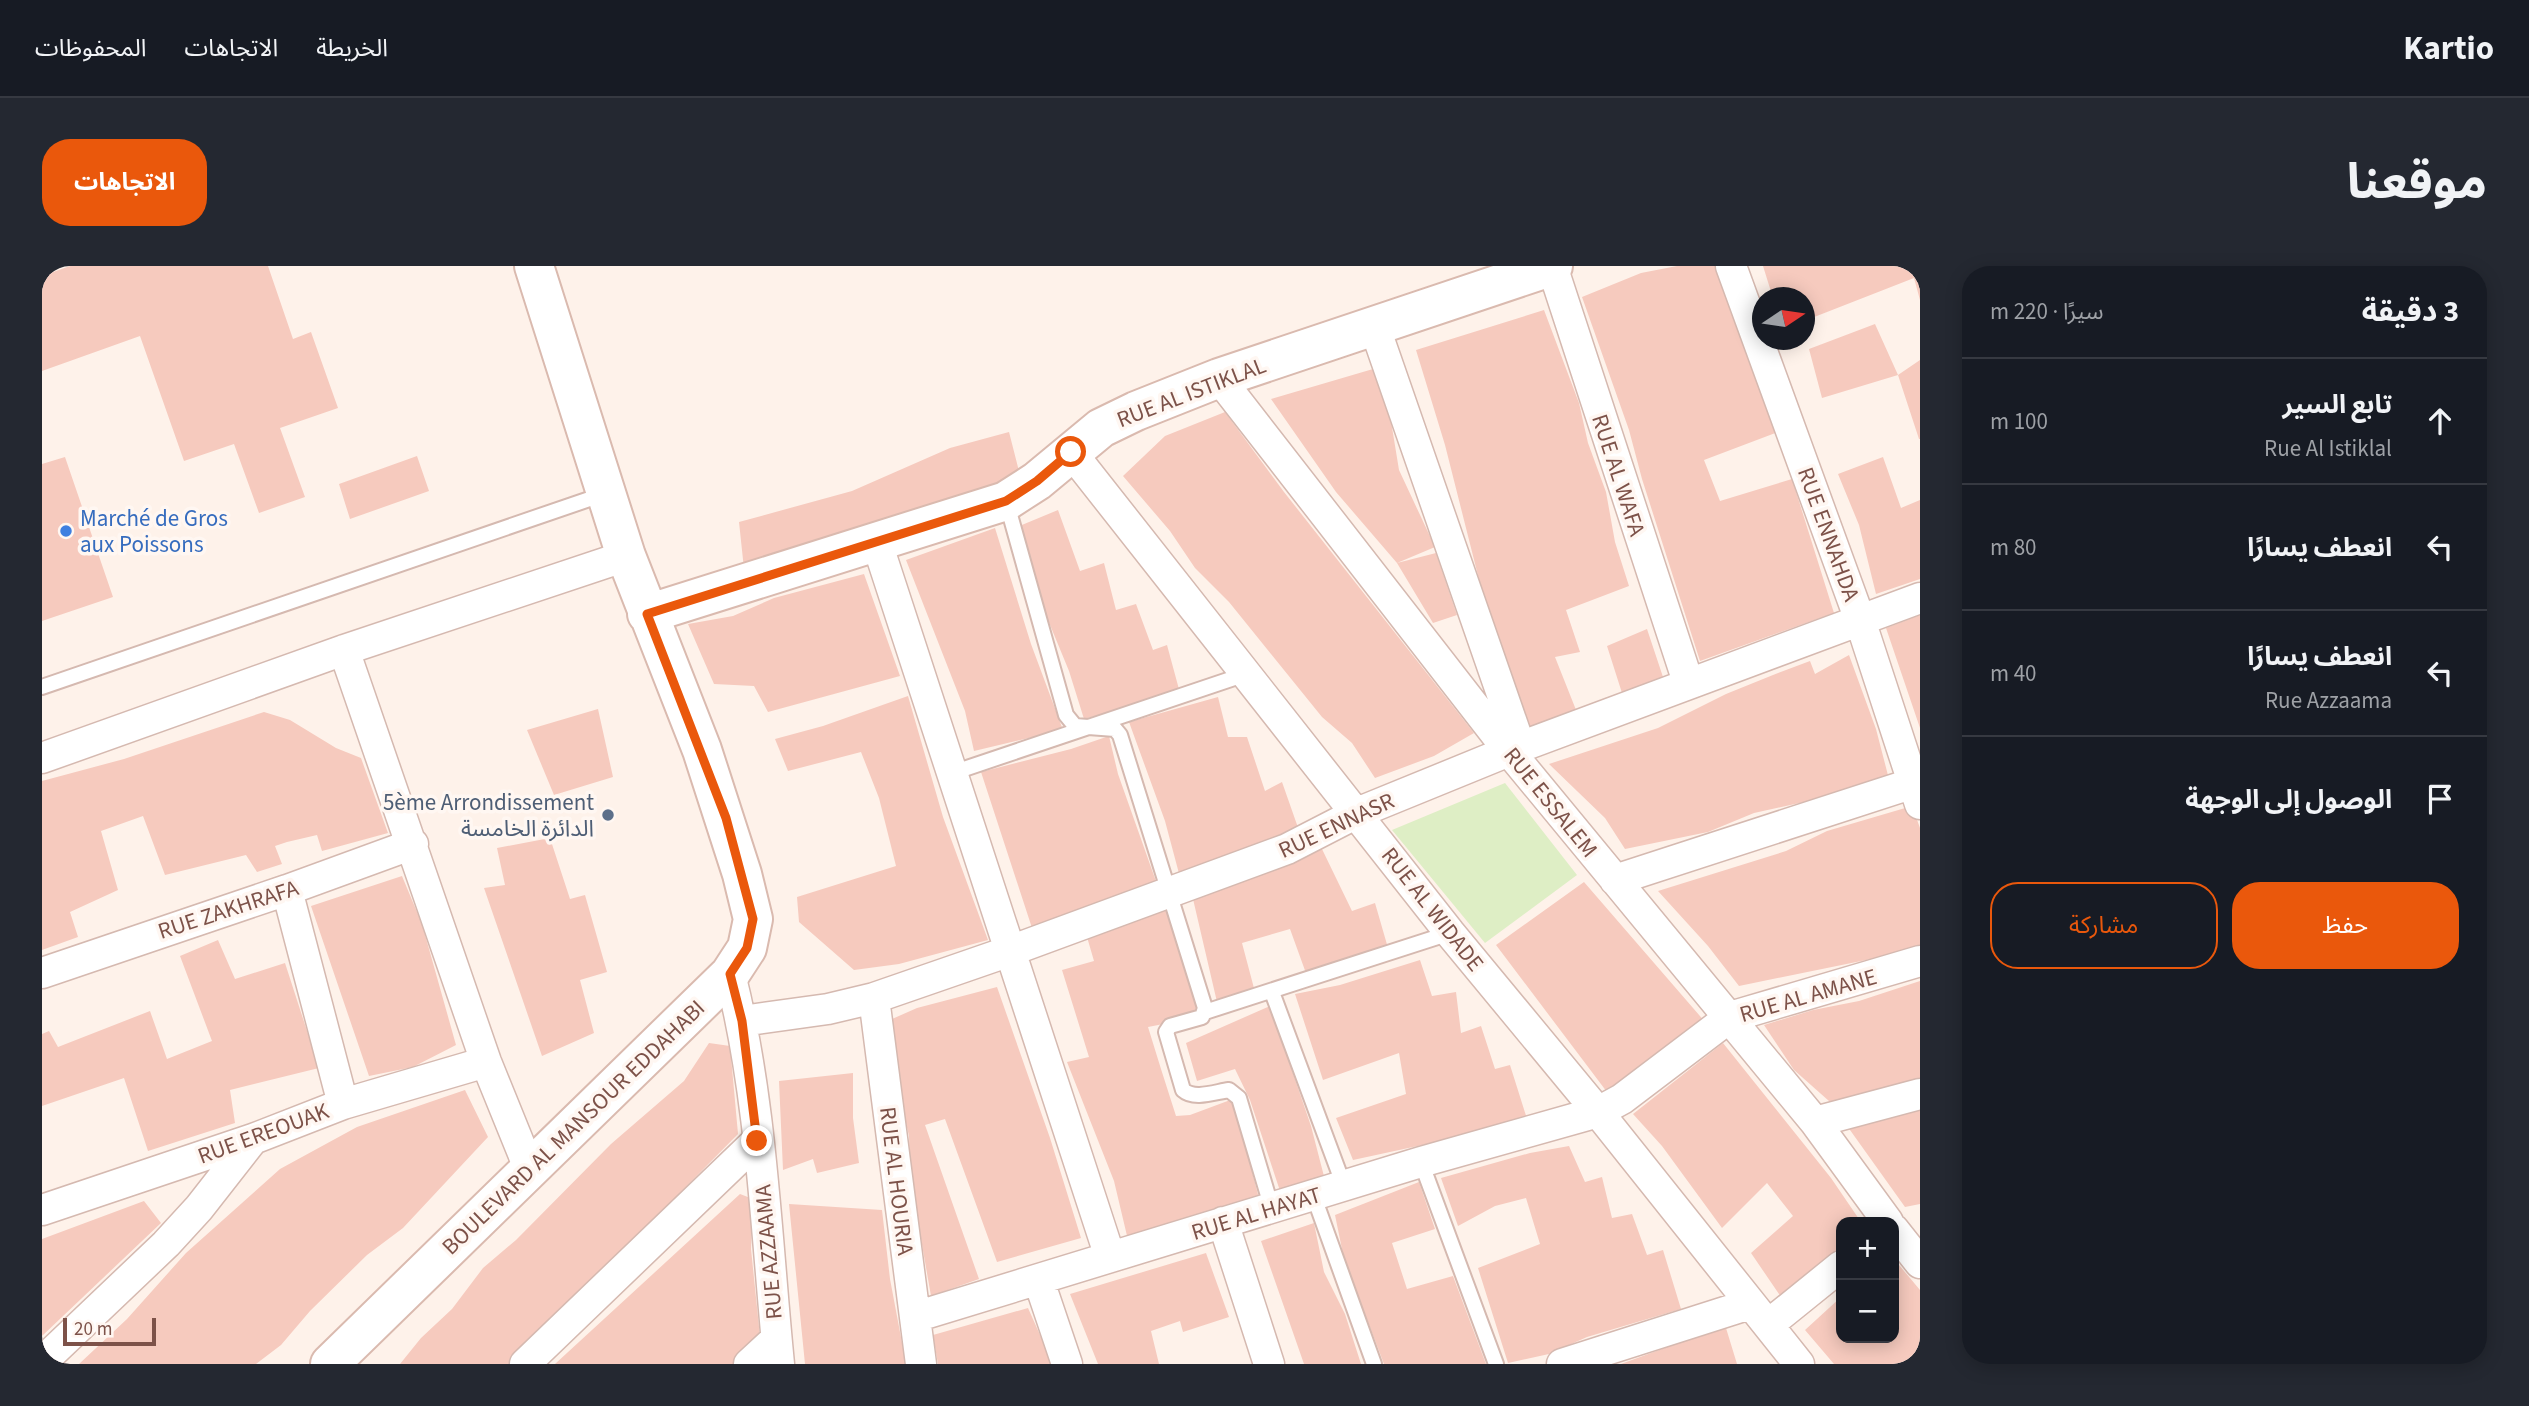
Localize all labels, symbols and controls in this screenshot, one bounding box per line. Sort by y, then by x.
text: Kartio [2403,25,2494,72]
text: المحفوظات [35,31,146,66]
text: الاتجاهات [184,31,278,66]
text: الخريطة [316,31,388,66]
button: الاتجاهات [42,139,207,226]
text: موقعنا [2347,148,2487,218]
north arrow [1752,287,1815,350]
text: 3 دقيقة [2362,290,2459,333]
text: سيرًا · 220 m [1990,295,2104,328]
street label: RUE AL ISTIKLAL [1112,349,1271,436]
text: تابع السير [2282,386,2392,423]
icon: ahead [2421,402,2459,440]
text: 100 m [1990,405,2048,438]
street label: RUE AL WAFA [1583,410,1654,541]
text: Rue Al Istiklal [2264,432,2392,465]
route start [1055,436,1086,467]
street label: RUE ENNAHDA [1789,463,1868,606]
place label: Marché de Gros aux Poissons [80,502,228,561]
marker: Marché de Gros aux Poissons [58,523,74,539]
icon: left [2421,528,2459,566]
text: انعطف يسارًا [2247,529,2392,566]
text: 80 m [1990,531,2037,564]
text: انعطف يسارًا [2247,638,2392,675]
icon: left [2421,654,2459,692]
text: 40 m [1990,657,2037,690]
text: Rue Azzaama [2265,684,2392,717]
street label: RUE ESSALEM [1496,740,1605,865]
icon: arrive [2421,780,2459,818]
text: الوصول إلى الوجهة [2185,781,2392,818]
street label: RUE ENNASR [1273,784,1400,867]
place label: 5ème Arrondissement الدائرة الخامسة [383,786,594,845]
marker: 5ème Arrondissement الدائرة الخامسة [600,807,616,823]
street label: RUE AL WIDADE [1374,840,1492,978]
street label: RUE ZAKHRAFA [154,871,303,948]
button: مشاركة [1990,882,2218,969]
button: حفظ [2232,882,2459,969]
street label: RUE AL AMANE [1736,960,1881,1031]
street label: BOULEVARD AL MANSOUR EDDAHABI [434,992,712,1263]
street label: RUE EREOUAK [193,1094,334,1172]
street label: RUE AL HOURIA [871,1105,922,1258]
route end [741,1125,772,1156]
street label: RUE AL HAYAT [1187,1178,1325,1249]
street label: RUE AZZAAMA [746,1183,791,1321]
map controls [1836,1217,1899,1343]
button: + [1836,1217,1899,1280]
button: − [1836,1280,1899,1343]
scale bar [63,1315,156,1347]
text: 20 m [74,1316,112,1343]

